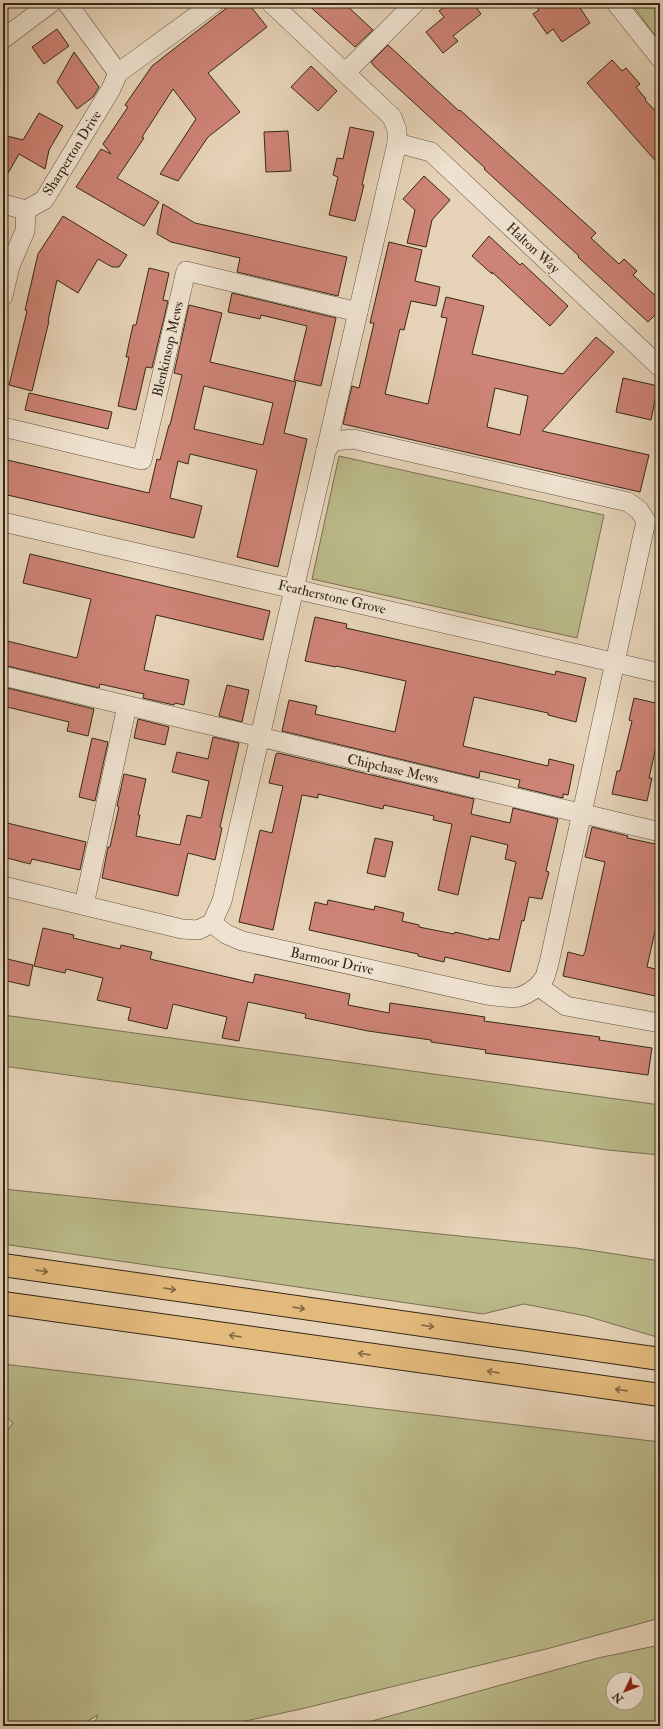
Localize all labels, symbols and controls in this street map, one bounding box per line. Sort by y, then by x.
street label: Sharperton Drive [39,107,106,199]
street label: Halton Way [502,219,564,278]
street label: Blenkinsop Mews [149,299,188,399]
street label: Featherstone Grove [276,576,388,618]
street label: Chipchase Mews [345,750,441,789]
street label: Barmoor Drive [289,944,375,978]
one-way arrow [35,1267,48,1275]
one-way arrow [163,1285,176,1293]
one-way arrow [292,1304,305,1312]
one-way arrow [421,1322,434,1330]
one-way arrow [229,1332,242,1340]
one-way arrow [358,1350,371,1358]
one-way arrow [487,1368,500,1376]
one-way arrow [615,1386,628,1394]
north arrow [605,1671,645,1711]
text: N [609,1689,627,1706]

